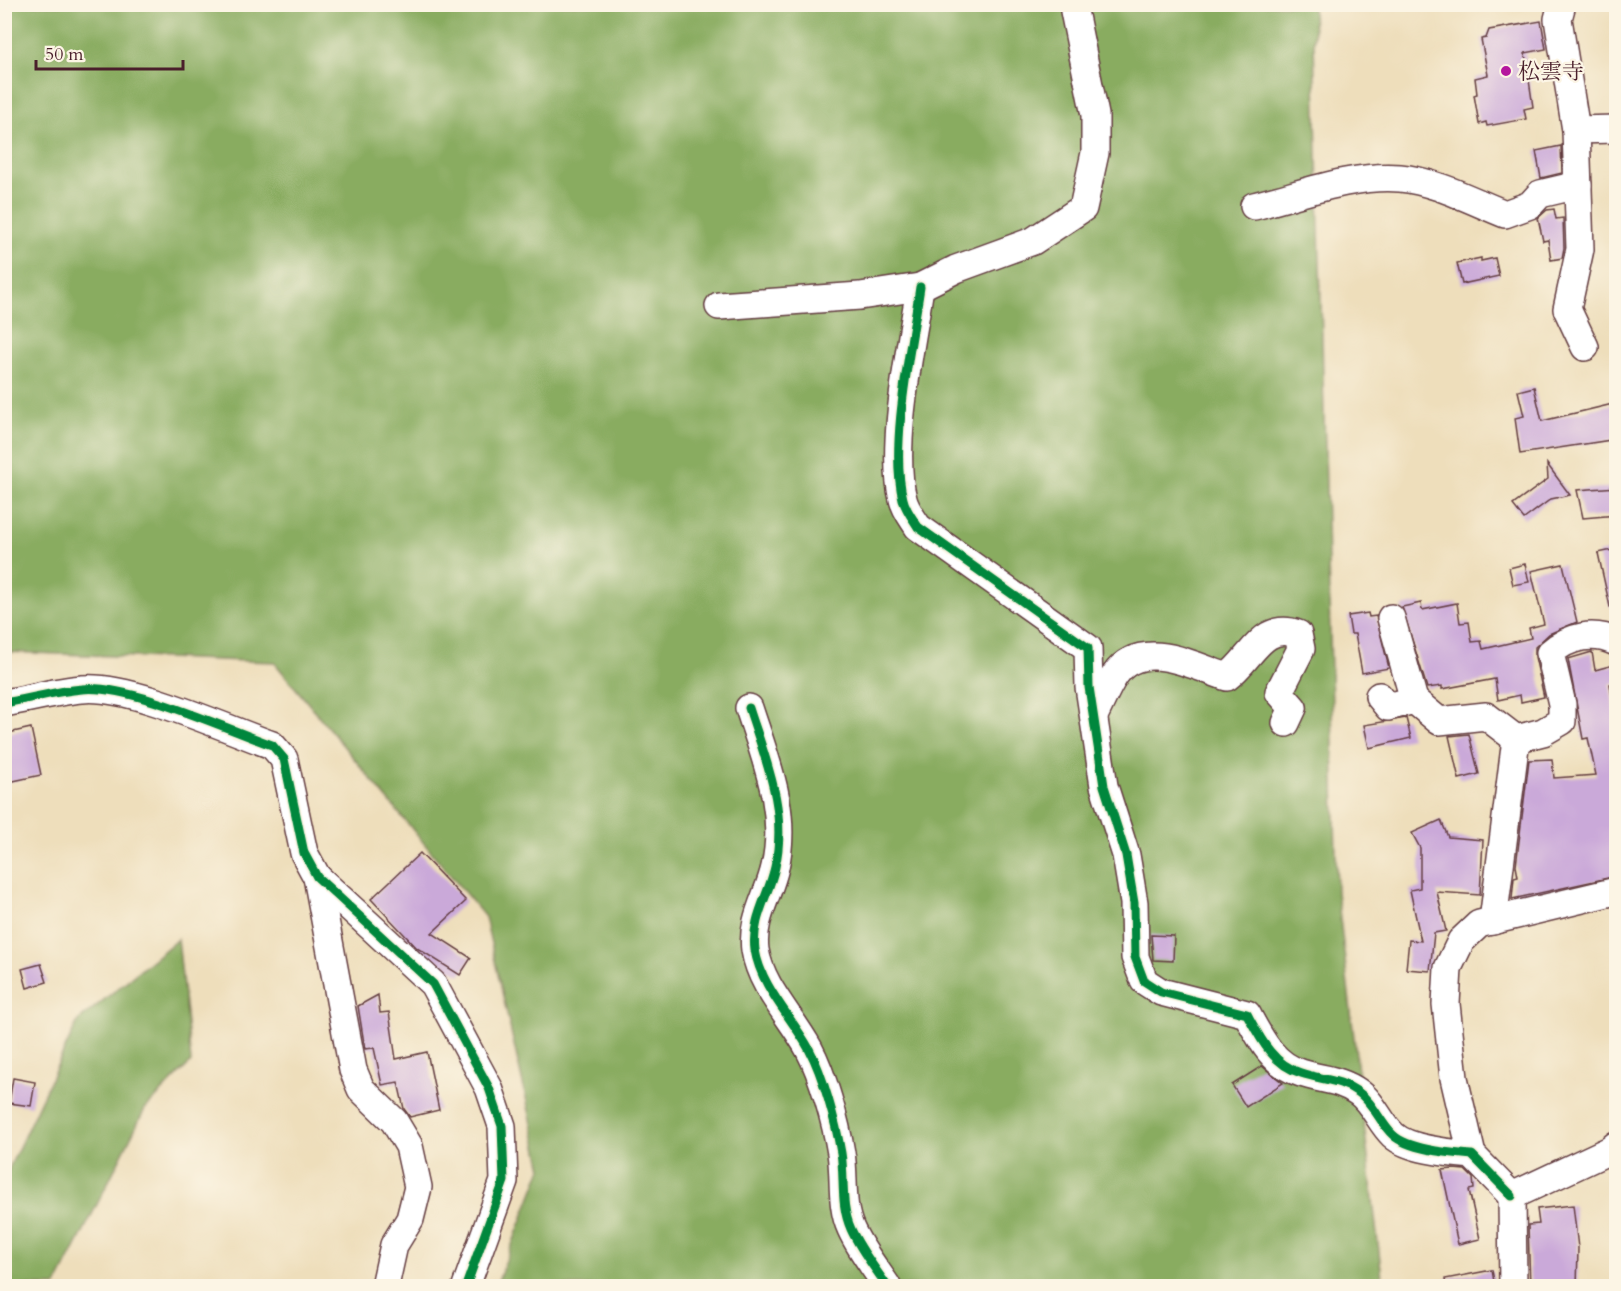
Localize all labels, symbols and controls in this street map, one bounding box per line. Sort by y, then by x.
scale bar [36,33,183,71]
text: 50 m [45,42,84,67]
place label: 松雲寺 [1518,57,1584,87]
marker: 松雲寺 [1499,64,1513,78]

